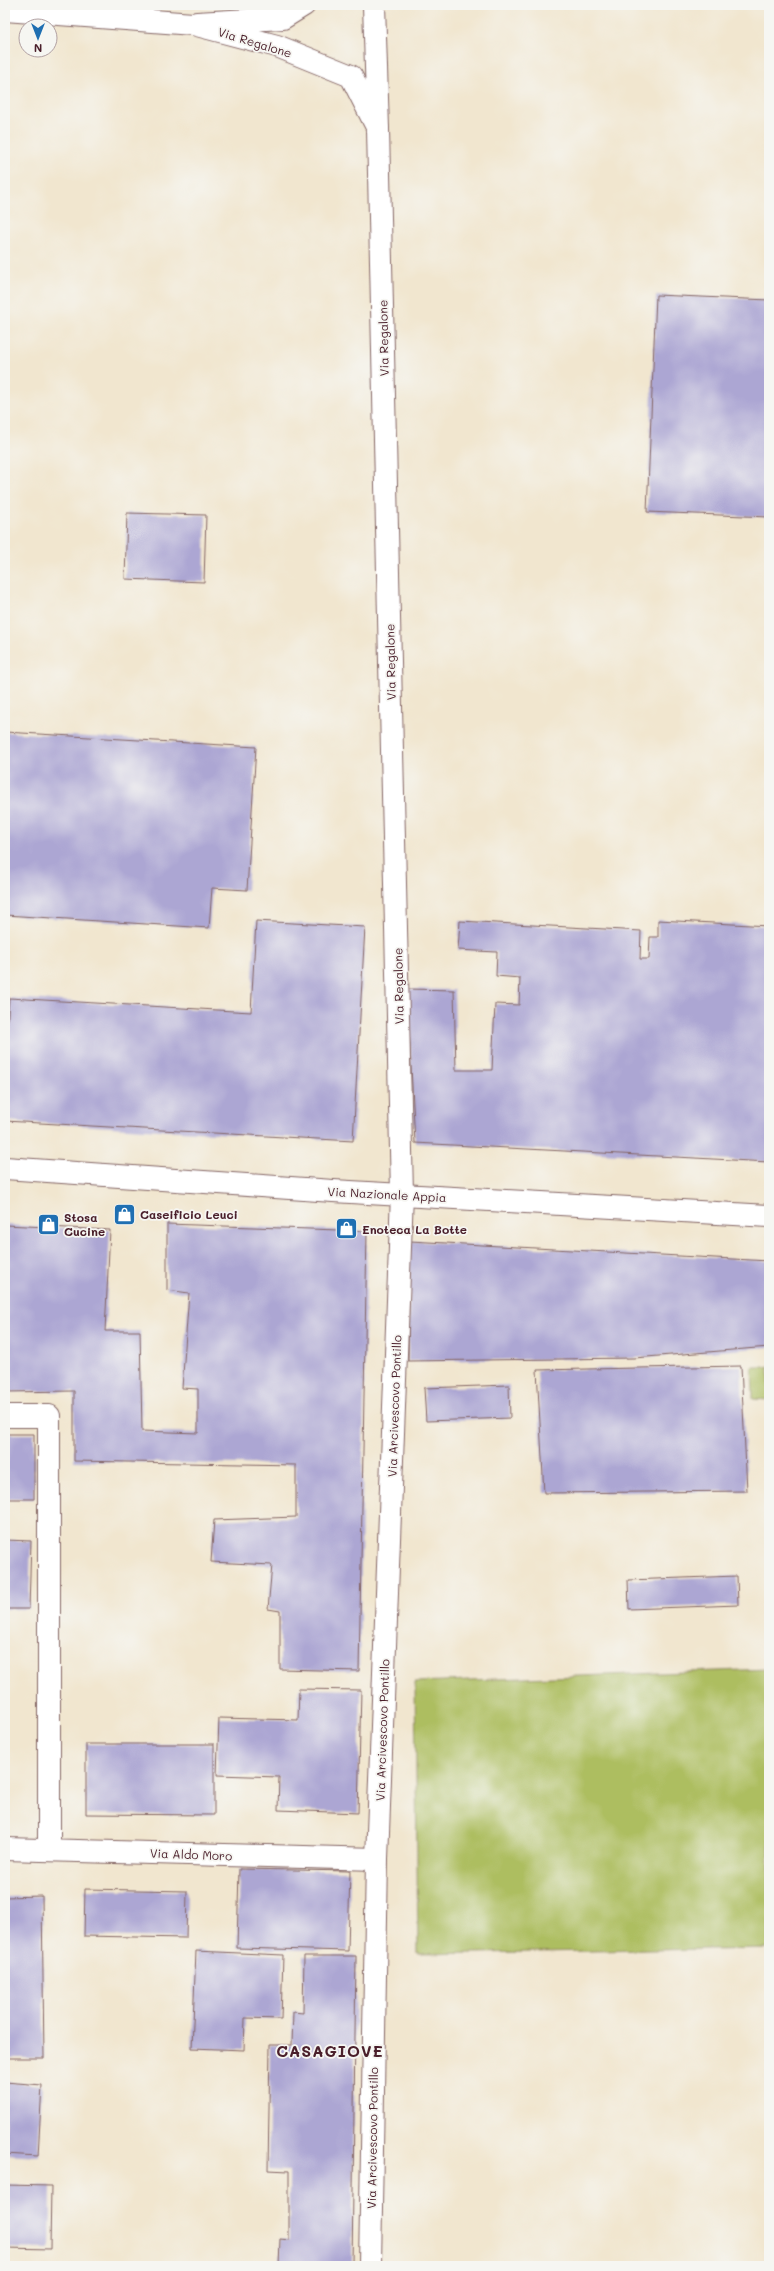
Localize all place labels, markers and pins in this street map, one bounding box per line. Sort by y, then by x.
shop icon: Caseificio Leuci [112,1201,138,1227]
place label: Caseificio Leuci [140,1206,238,1222]
place label: Stosa Cucine [64,1209,105,1239]
shop icon: Stosa Cucine [35,1211,61,1237]
shop icon: Enoteca La Botte [334,1216,360,1242]
place label: Enoteca La Botte [362,1221,467,1237]

